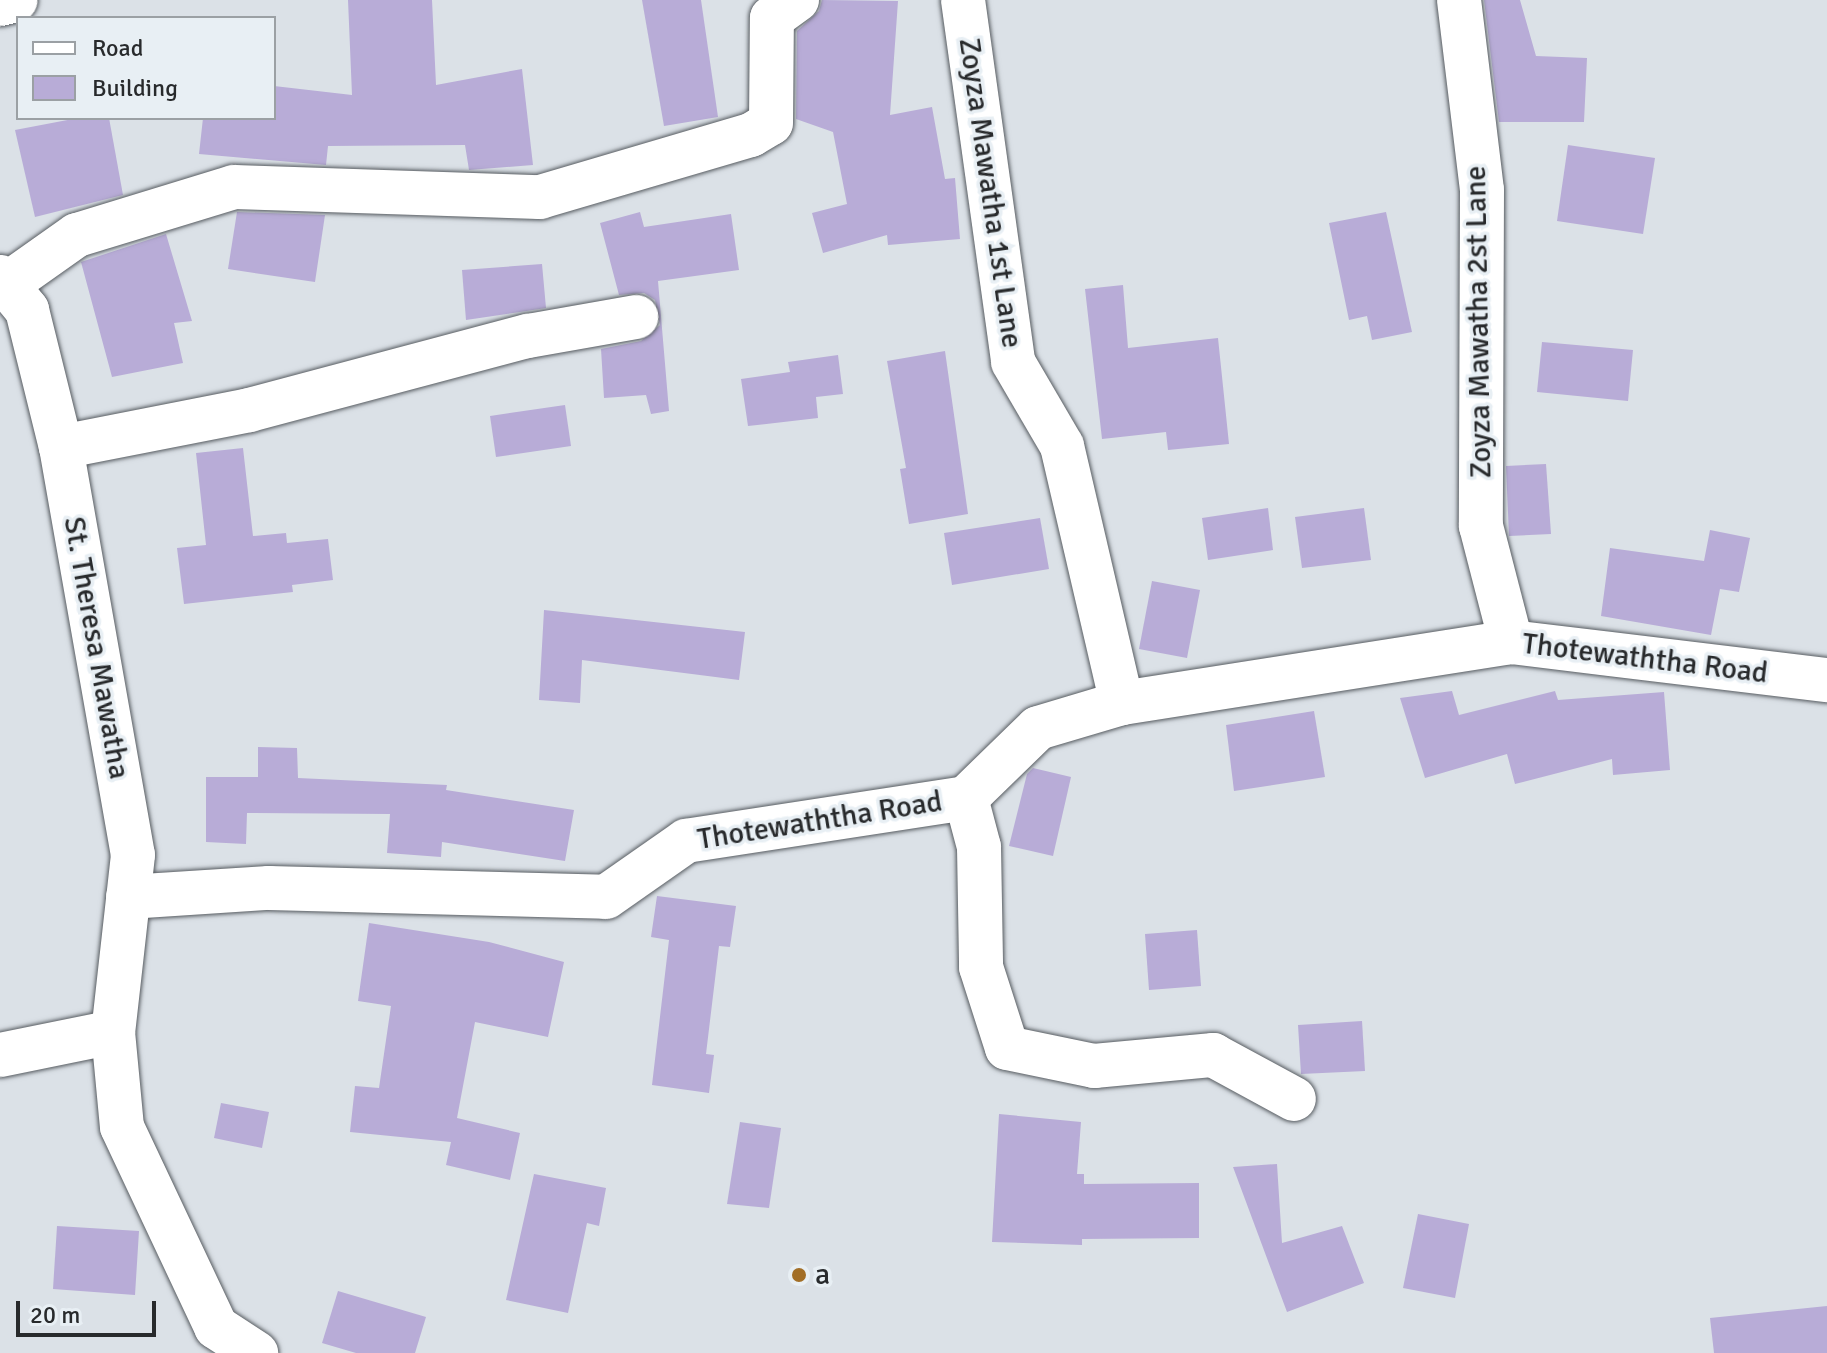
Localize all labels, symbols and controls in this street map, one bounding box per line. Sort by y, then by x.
legend [16,16,276,120]
text: Road [92,33,143,63]
street label: Zoyza Mawatha 1st Lane [950,36,1030,350]
text: Building [92,73,178,103]
street label: Zoyza Mawatha 2st Lane [1458,165,1500,479]
street label: St. Theresa Mawatha [55,514,137,782]
street label: Thotewaththa Road [1520,626,1770,692]
street label: Thotewaththa Road [695,784,945,858]
place label: a [815,1257,830,1293]
marker: a [790,1266,808,1284]
scale bar [20,1285,160,1335]
text: 20 m [30,1300,80,1330]

